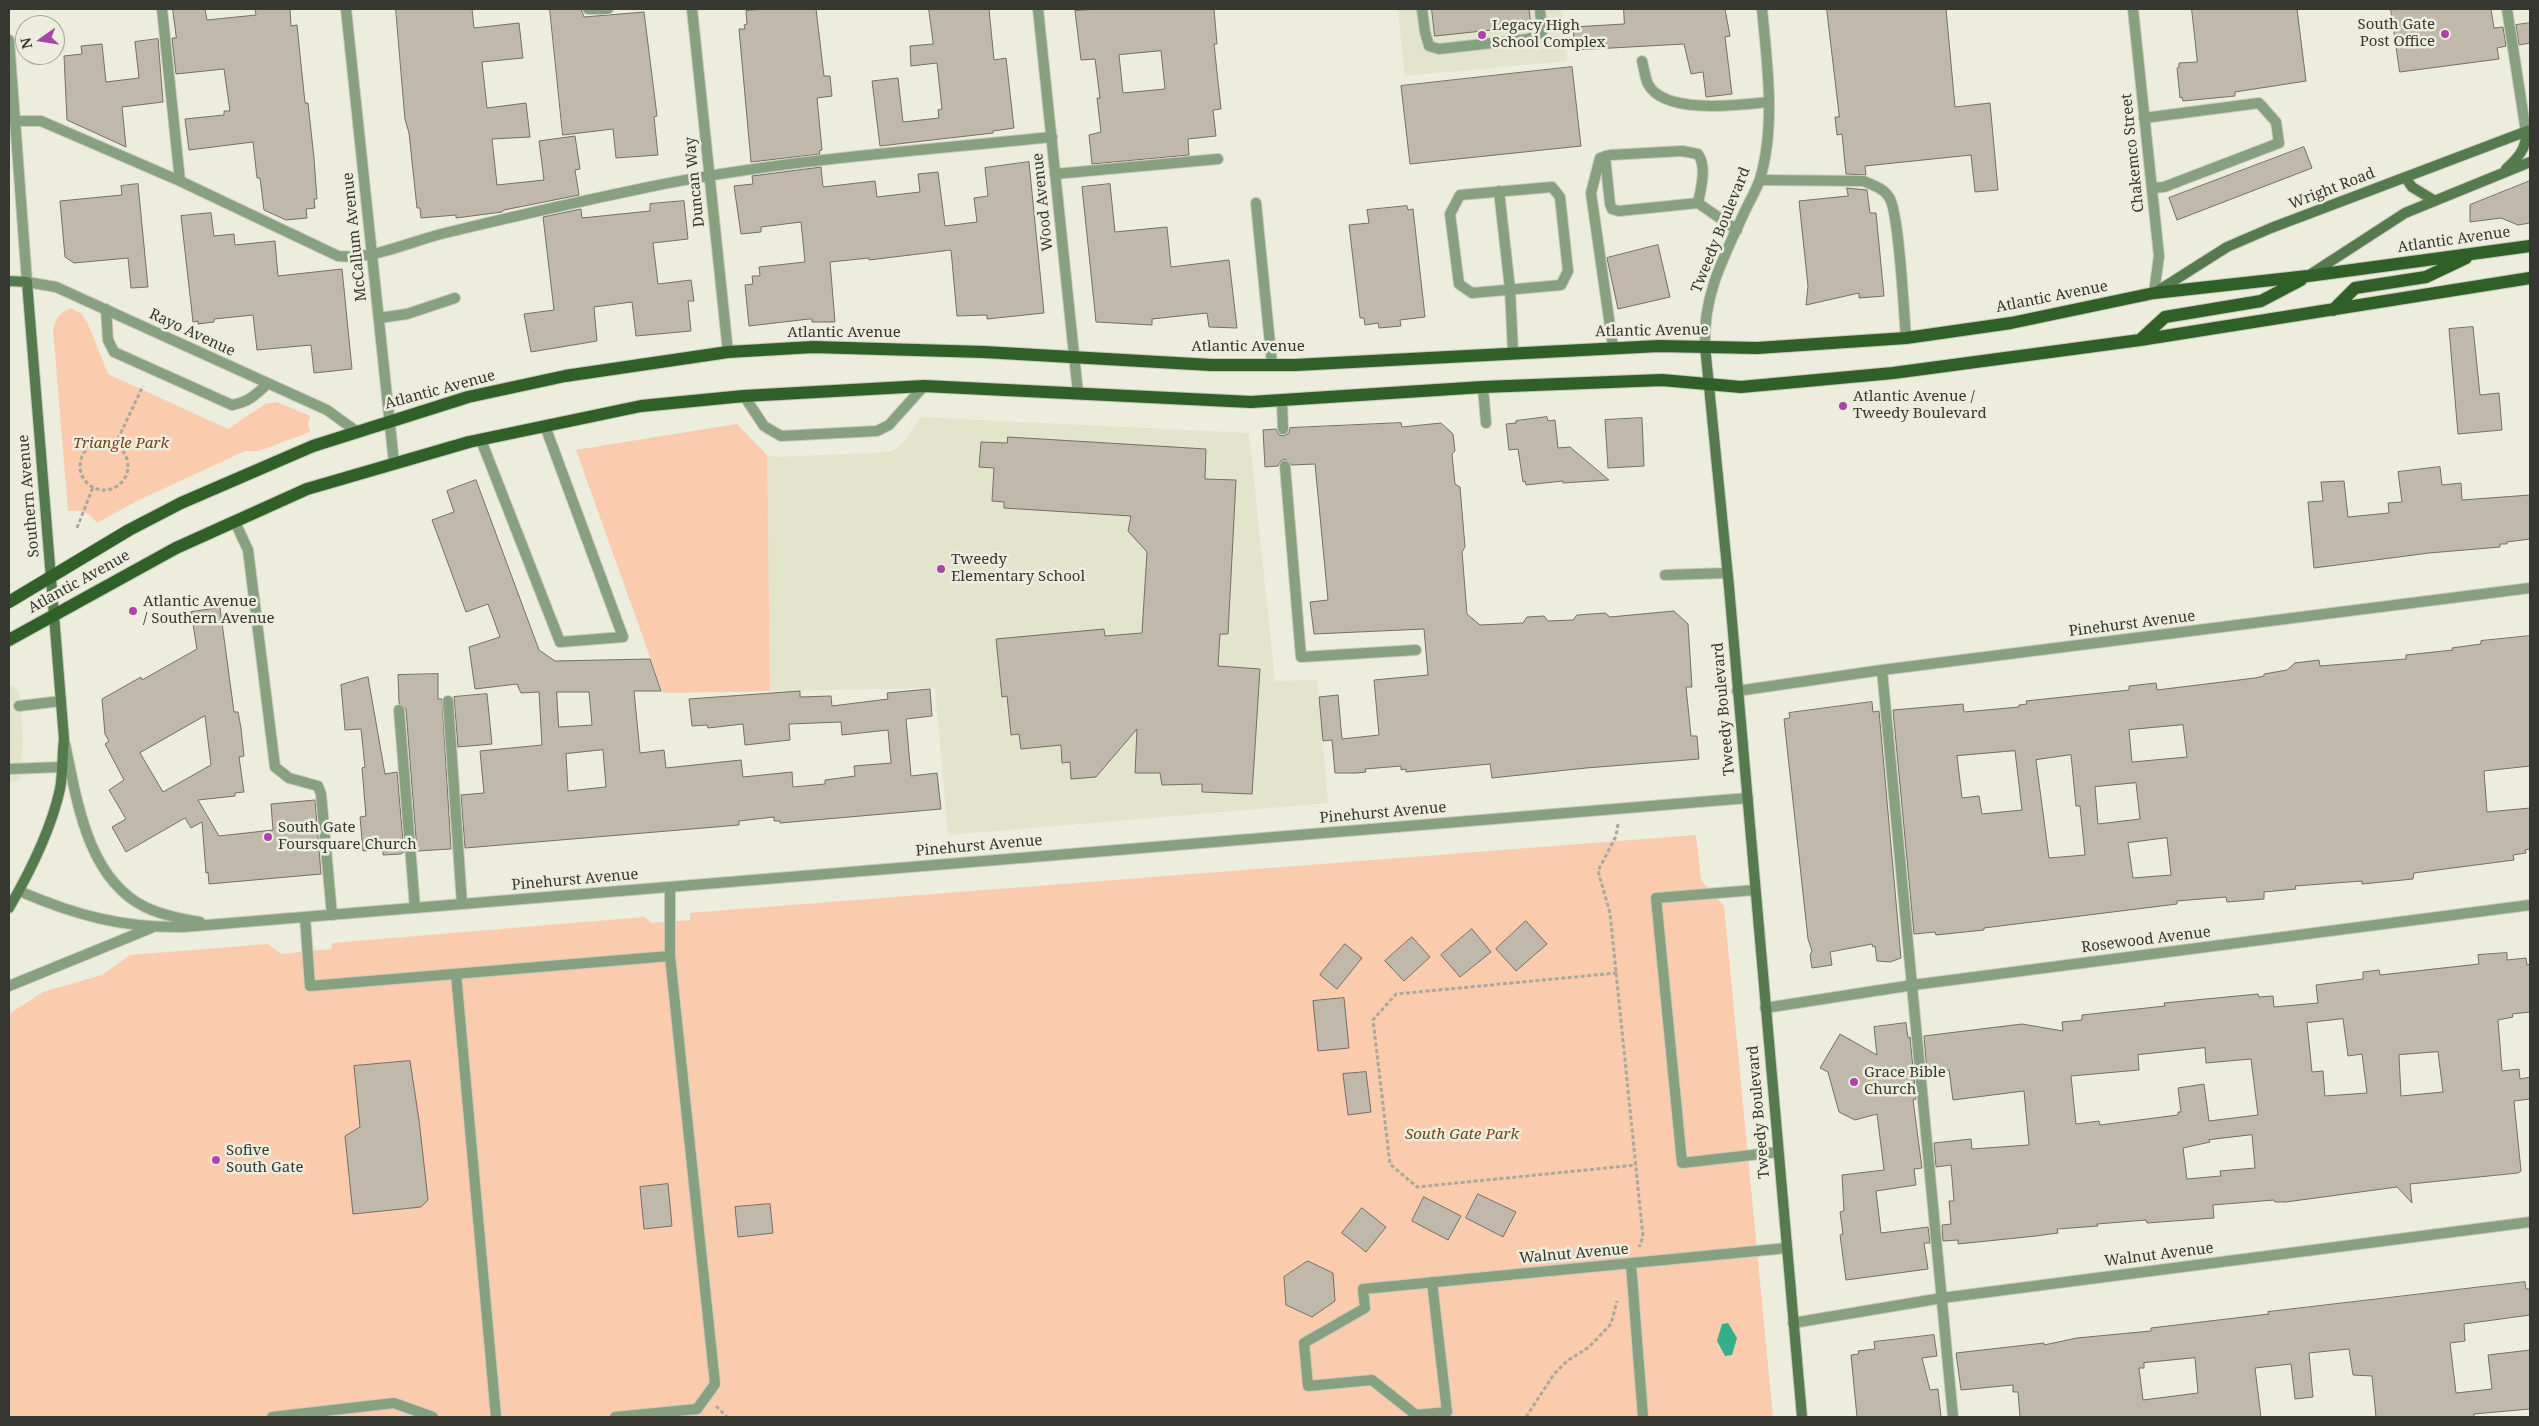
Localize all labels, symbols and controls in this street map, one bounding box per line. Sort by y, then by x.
north arrow [15,15,65,65]
place label: South Gate Post Office [2357,16,2435,51]
place label: Legacy High School Complex [1492,17,1606,52]
marker: South Gate Post Office [2439,28,2451,40]
marker: Legacy High School Complex [1476,29,1488,41]
text: N [15,36,36,51]
street label: Chakemco Street [2118,93,2148,213]
street label: Duncan Way [681,136,709,228]
street label: Wood Avenue [1029,152,1057,252]
street label: Wright Road [2287,164,2377,214]
street label: Tweedy Boulevard [1688,165,1754,295]
street label: McCallum Avenue [339,172,371,302]
street label: Atlantic Avenue [2397,223,2511,257]
street label: Atlantic Avenue [1995,277,2109,317]
street label: Rayo Avenue [146,305,238,361]
street label: Atlantic Avenue [1595,321,1709,341]
street label: Atlantic Avenue [787,324,901,342]
street label: Atlantic Avenue [1191,338,1305,356]
street label: Atlantic Avenue [383,367,497,413]
place label: Atlantic Avenue / Tweedy Boulevard [1853,388,1987,423]
marker: Atlantic Avenue / Tweedy Boulevard [1837,400,1849,412]
street label: Southern Avenue [15,434,43,558]
park label: Triangle Park [73,435,169,453]
street label: Atlantic Avenue [25,547,133,617]
place label: Tweedy Elementary School [951,551,1085,586]
marker: Tweedy Elementary School [935,563,947,575]
place label: Atlantic Avenue / Southern Avenue [143,593,275,628]
marker: Atlantic Avenue / Southern Avenue [127,605,139,617]
street label: Pinehurst Avenue [2068,607,2196,641]
street label: Tweedy Boulevard [1709,642,1739,776]
street label: Pinehurst Avenue [1319,798,1447,828]
place label: South Gate Foursquare Church [278,819,417,854]
marker: South Gate Foursquare Church [262,831,274,843]
street label: Pinehurst Avenue [915,831,1043,861]
street label: Pinehurst Avenue [511,865,639,895]
street label: Rosewood Avenue [2080,923,2212,957]
street label: Tweedy Boulevard [1744,1045,1774,1179]
place label: Grace Bible Church [1864,1064,1946,1099]
marker: Grace Bible Church [1848,1076,1860,1088]
park label: South Gate Park [1405,1126,1519,1144]
place label: Sofive South Gate [226,1142,304,1177]
marker: Sofive South Gate [210,1154,222,1166]
street label: Walnut Avenue [2103,1239,2215,1271]
street label: Walnut Avenue [1519,1240,1629,1268]

